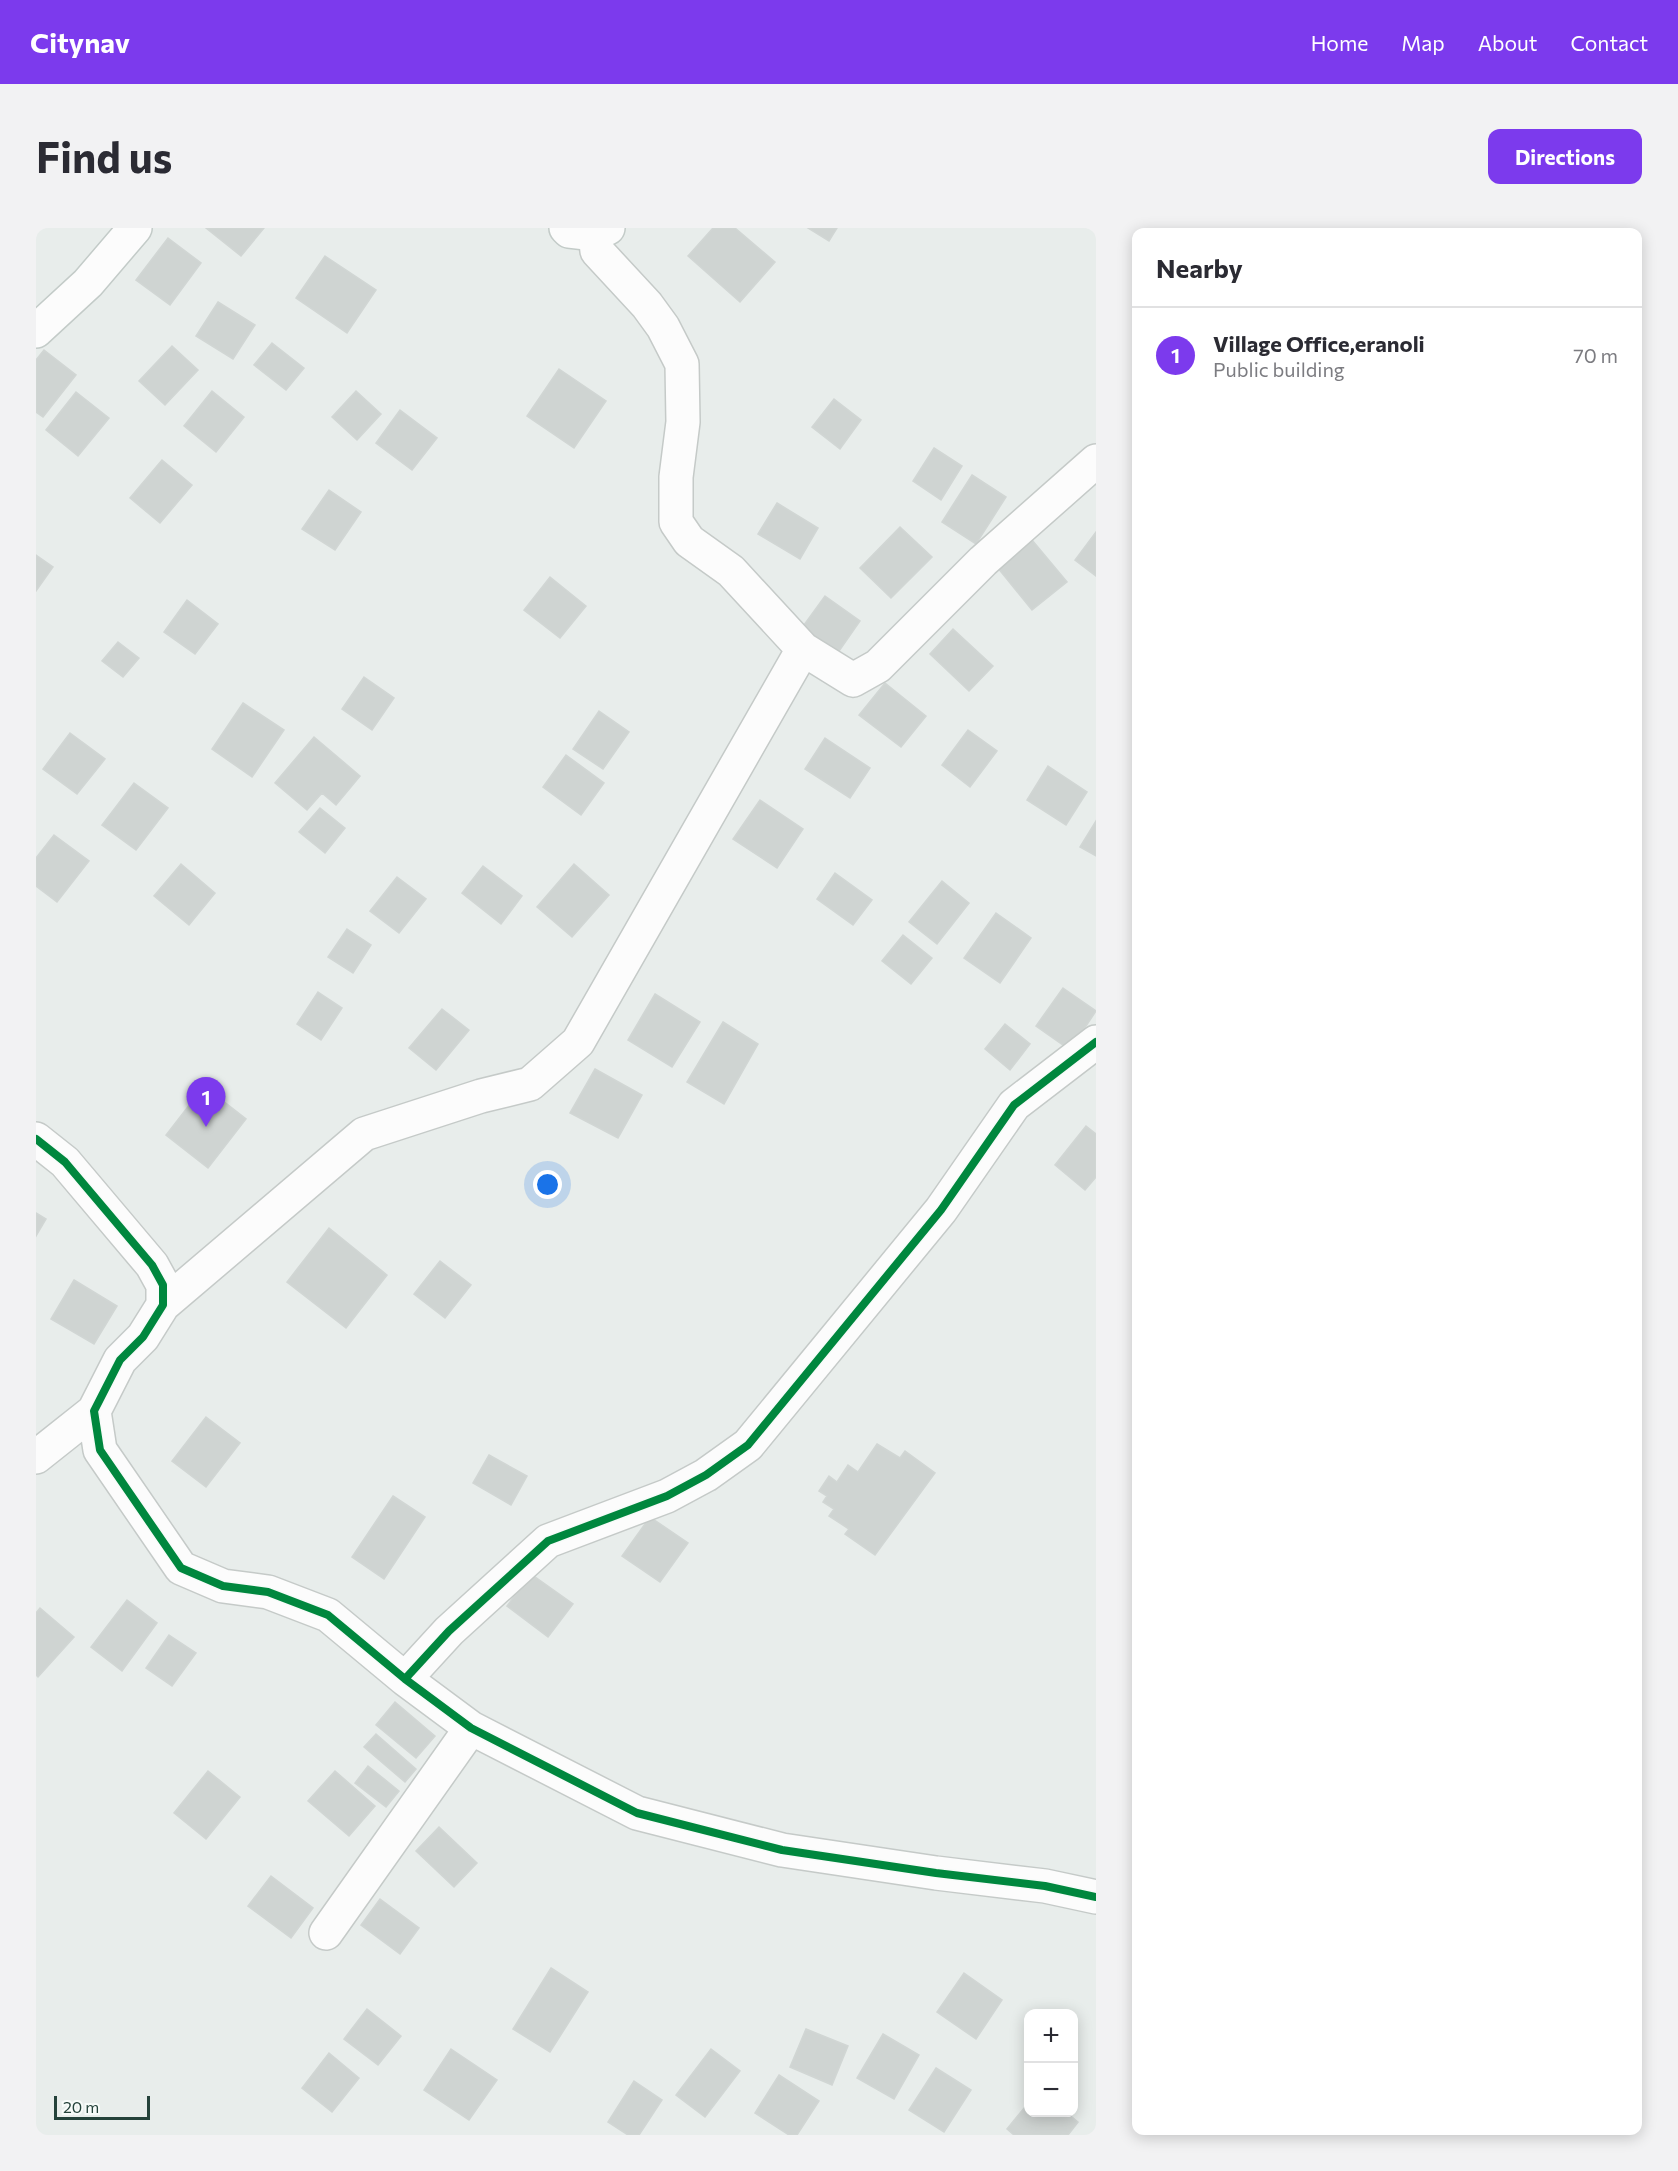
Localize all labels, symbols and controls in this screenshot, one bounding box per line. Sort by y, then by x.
text: Citynav [30,25,130,59]
text: Home [1311,30,1368,55]
text: Map [1401,30,1445,55]
text: About [1478,30,1537,55]
text: Contact [1570,30,1648,55]
button: Directions [1488,129,1642,184]
text: Find us [36,130,172,182]
text: Nearby [1156,252,1243,283]
text: Village Office,eranoli [1213,330,1425,357]
text: 1 [1171,343,1180,367]
text: 70 m [1573,343,1618,367]
text: Public building [1213,357,1345,381]
pin: 1 [186,1078,226,1127]
your location [533,1170,562,1199]
map controls [1024,2009,1078,2117]
button: + [1024,2009,1078,2063]
button: − [1024,2063,1078,2117]
scale bar [54,2093,150,2120]
text: 20 m [63,2097,99,2116]

